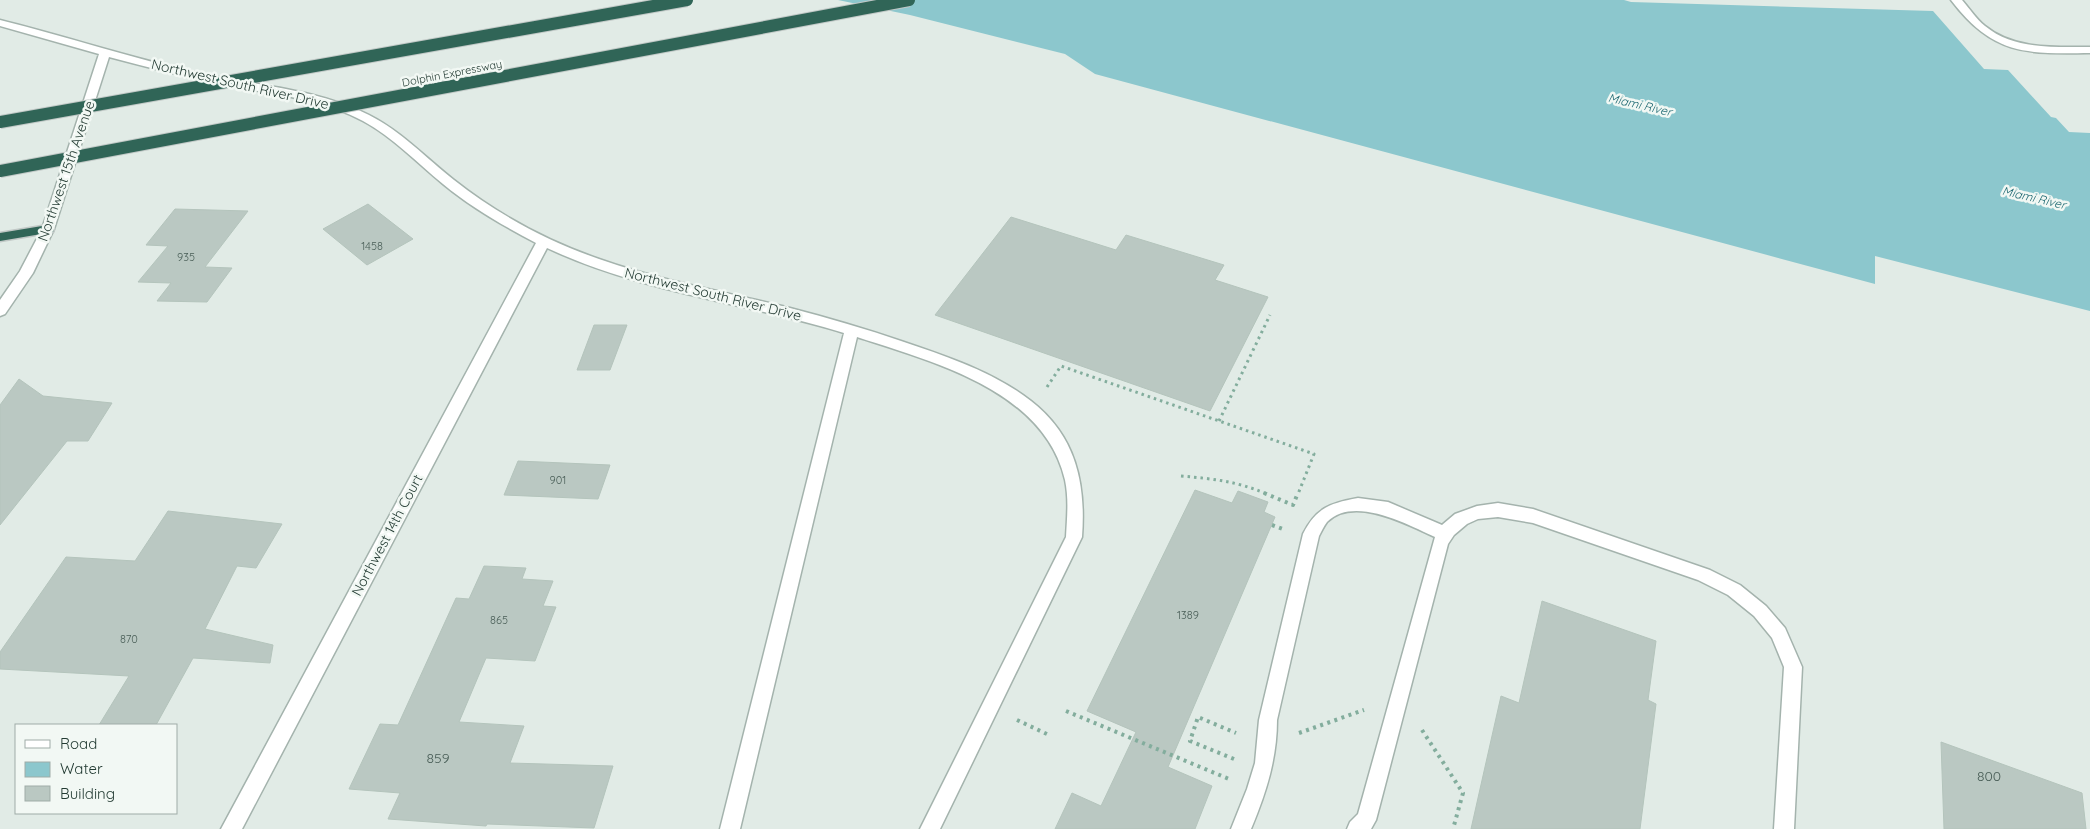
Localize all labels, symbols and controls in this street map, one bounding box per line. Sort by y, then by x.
street label: Northwest South River Drive [149,55,331,113]
street label: Dolphin Expressway [401,56,503,90]
water label: Miami River [1607,90,1675,119]
street label: Northwest 15th Avenue [33,98,99,244]
water label: Miami River [2001,183,2069,212]
house number: 1458 [361,239,383,253]
house number: 935 [177,250,195,264]
street label: Northwest South River Drive [623,263,803,325]
street label: Northwest 14th Court [347,471,427,599]
house number: 901 [550,473,566,487]
house number: 1389 [1177,608,1199,622]
house number: 865 [490,613,508,627]
house number: 870 [120,632,138,646]
legend [15,724,178,814]
text: Road [60,734,97,753]
house number: 859 [426,749,450,767]
text: Water [60,759,103,778]
house number: 800 [1977,767,2001,785]
text: Building [60,784,115,803]

